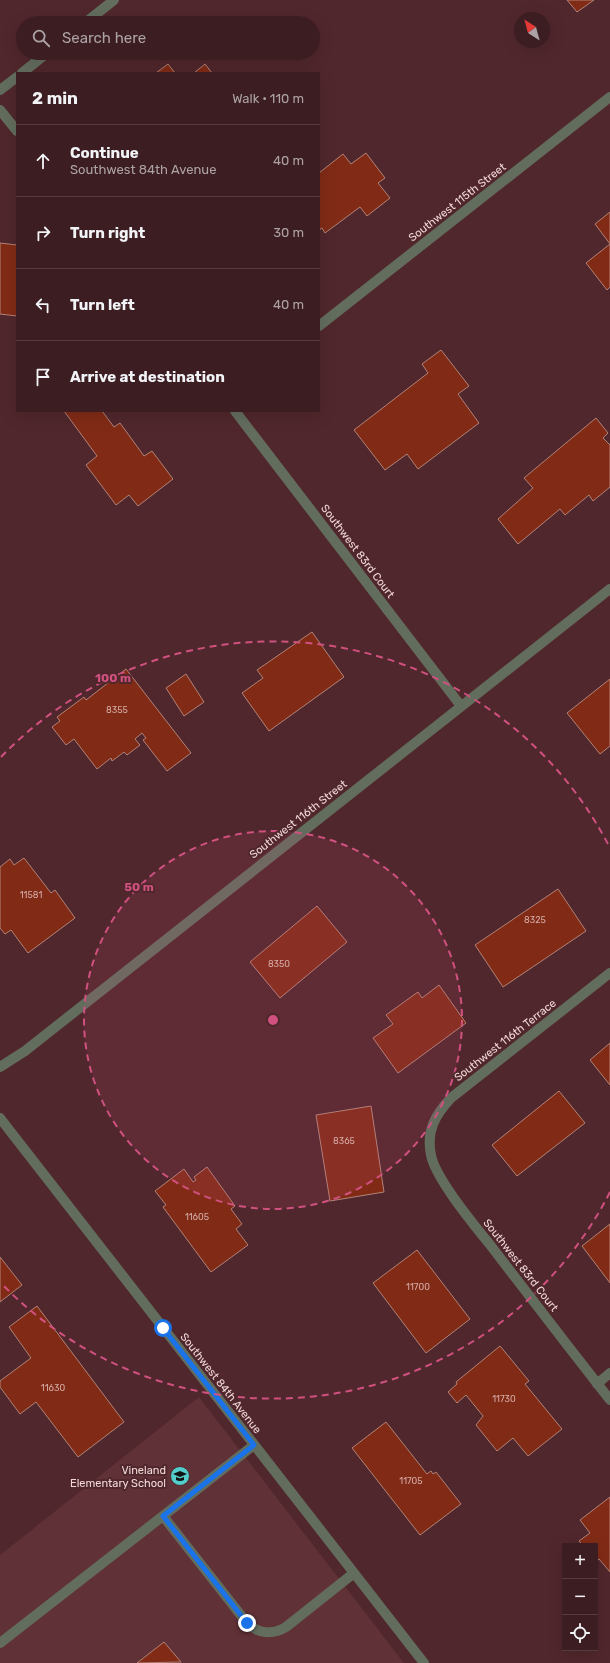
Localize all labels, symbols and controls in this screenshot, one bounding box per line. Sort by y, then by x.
north arrow [514,12,550,48]
search box [16,16,320,60]
icon: search [30,27,52,49]
text: Search here [62,29,146,47]
text: 2 min [32,88,78,108]
text: Walk · 110 m [232,91,304,106]
text: Continue [70,144,139,162]
icon: ahead [32,150,54,172]
text: 40 m [273,153,304,168]
street label: Southwest 115th Street [406,160,509,244]
text: Southwest 84th Avenue [70,162,216,177]
icon: right [32,222,54,244]
text: Turn right [70,224,145,242]
text: 30 m [273,225,304,240]
icon: left [32,294,54,316]
text: Turn left [70,296,135,314]
text: 40 m [273,297,304,312]
icon: arrive [32,366,54,388]
text: Arrive at destination [70,368,225,386]
street label: Southwest 83rd Court [318,502,397,601]
text: 100 m [95,671,131,685]
house number: 8355 [106,705,128,715]
street label: Southwest 116th Street [247,777,350,861]
text: 50 m [124,880,154,894]
house number: 11581 [20,890,42,900]
house number: 8325 [524,915,546,925]
house number: 8350 [268,959,290,969]
street label: Southwest 116th Terrace [452,997,559,1084]
centre of rings [266,1013,280,1027]
house number: 8365 [333,1136,355,1146]
house number: 11605 [185,1212,209,1222]
street label: Southwest 83rd Court [480,1216,561,1315]
house number: 11700 [406,1282,430,1292]
route start [154,1319,172,1337]
street label: Southwest 84th Avenue [177,1330,264,1436]
house number: 11630 [41,1383,65,1393]
house number: 11730 [492,1394,516,1404]
place label: Vineland Elementary School [70,1464,166,1490]
school or university icon: Vineland Elementary School [169,1465,191,1487]
house number: 11705 [399,1476,423,1486]
map controls [562,1543,598,1651]
button: + [562,1543,598,1579]
button: − [562,1579,598,1615]
route end [238,1614,256,1632]
button: locate [562,1615,598,1651]

